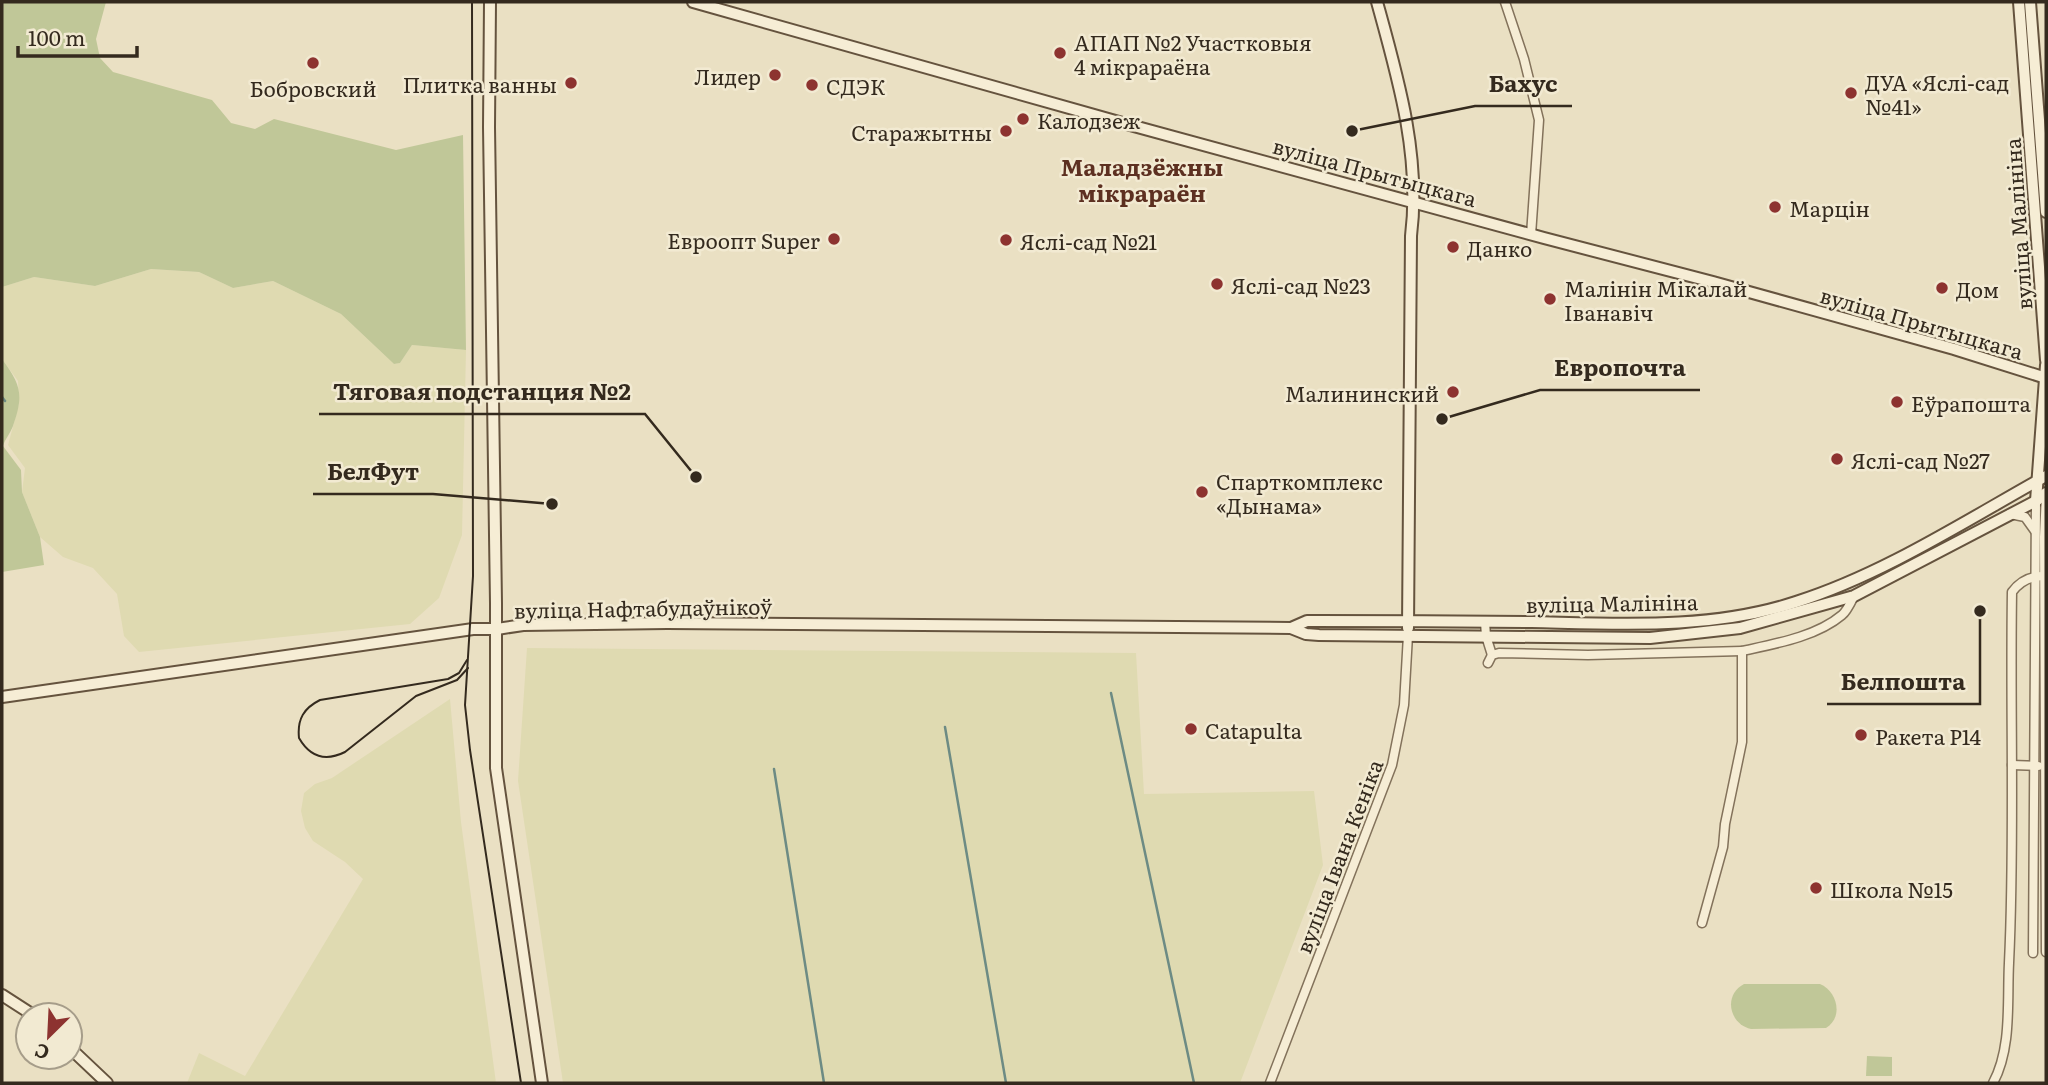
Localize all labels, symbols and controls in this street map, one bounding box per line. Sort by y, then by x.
scale bar [18,14,136,58]
text: 100 m [28,21,85,52]
place label: АПАП №2 Участковыя 4 мікрараёна [1074,26,1312,81]
marker: АПАП №2 Участковыя 4 мікрараёна [1052,45,1068,61]
marker: Бобровский [305,55,321,71]
place label: Лидер [694,60,761,91]
callout: Бахус [1475,62,1572,106]
text: Бахус [1488,65,1558,99]
place label: ДУА «Яслі-сад №41» [1865,66,2009,121]
marker: Лидер [767,67,783,83]
place label: Плитка ванны [403,68,557,99]
place label: СДЭК [826,70,886,101]
place label: Бобровский [249,72,377,103]
marker: Плитка ванны [563,75,579,91]
marker: СДЭК [804,77,820,93]
marker: ДУА «Яслі-сад №41» [1843,85,1859,101]
place label: Калодзеж [1037,104,1141,135]
marker: Калодзеж [1015,111,1031,127]
place label: Старажытны [851,116,992,147]
marker: Старажытны [998,123,1014,139]
street label: вуліца Прытыцкага [1270,129,1481,213]
street label: вуліца Малініна [1995,136,2038,311]
district label: Маладзёжны мікрараён [1061,149,1223,209]
place label: Марцін [1789,192,1870,223]
marker: Марцін [1767,199,1783,215]
place label: Евроопт Super [667,224,820,255]
place label: Яслі-сад №21 [1020,225,1158,256]
marker: Евроопт Super [826,231,842,247]
marker: Яслі-сад №21 [998,232,1014,248]
place label: Данко [1467,232,1532,263]
marker: Данко [1445,239,1461,255]
place label: Яслі-сад №23 [1231,269,1371,300]
place label: Малінін Мікалай Іванавіч [1564,272,1747,327]
place label: Дом [1956,273,1999,304]
marker: Яслі-сад №23 [1209,276,1225,292]
street label: вуліца Прытыцкага [1817,278,2028,366]
marker: Дом [1934,280,1950,296]
marker: Малінін Мікалай Іванавіч [1542,291,1558,307]
callout: Европочта [1540,346,1700,390]
text: Европочта [1554,349,1687,383]
callout: Тяговая подстанция №2 [319,370,645,414]
text: Тяговая подстанция №2 [333,373,631,407]
place label: Малининский [1285,377,1439,408]
marker: Малининский [1445,384,1461,400]
place label: Еўрапошта [1911,387,2032,418]
marker: Еўрапошта [1889,394,1905,410]
place label: Яслі-сад №27 [1851,444,1990,475]
callout: БелФут [313,450,433,494]
marker: Яслі-сад №27 [1829,451,1845,467]
text: БелФут [327,453,419,487]
place label: Спарткомплекс «Дынама» [1216,465,1383,520]
marker: Спарткомплекс «Дынама» [1194,484,1210,500]
street label: вуліца Малініна [1526,585,1699,619]
street label: вуліца Нафтабудаўнікоў [514,589,773,625]
callout: Белпошта [1827,660,1980,704]
text: Белпошта [1841,663,1966,697]
place label: Catapulta [1205,714,1303,745]
place label: Ракета Р14 [1875,720,1982,751]
marker: Catapulta [1183,721,1199,737]
marker: Ракета Р14 [1853,727,1869,743]
street label: вуліца Івана Кеніка [1287,754,1390,958]
place label: Школа №15 [1830,873,1953,904]
marker: Школа №15 [1808,880,1824,896]
north arrow [14,1001,84,1071]
text: С [30,1037,54,1068]

